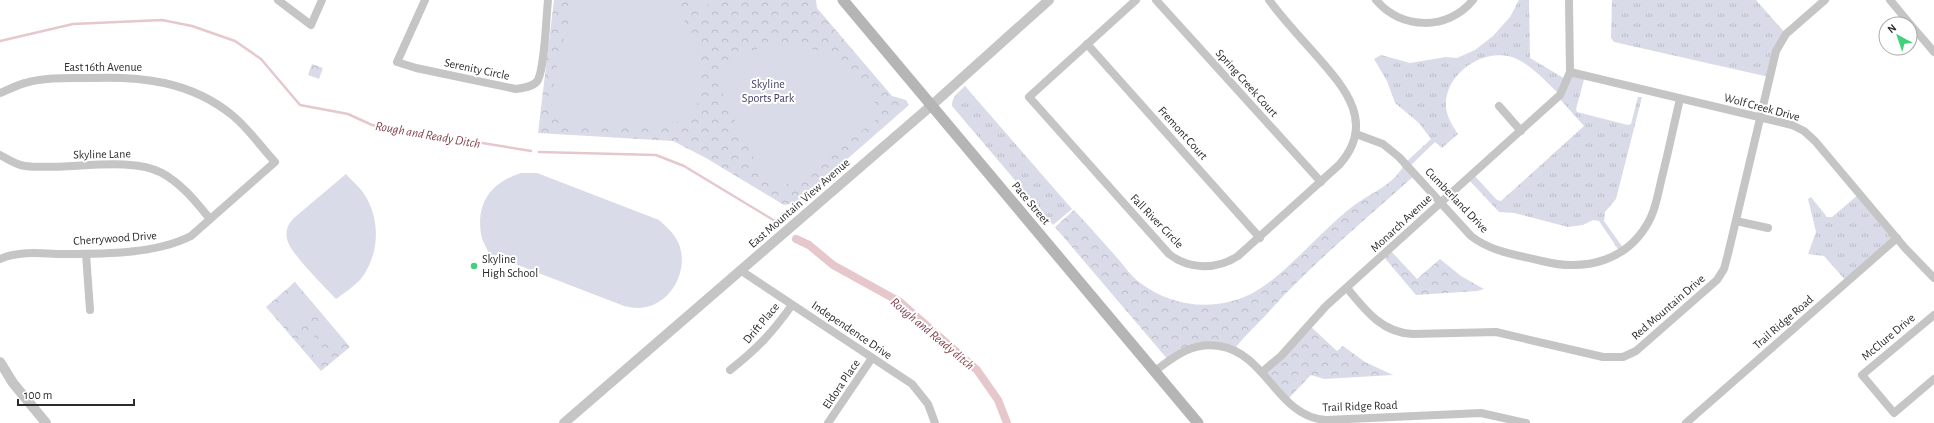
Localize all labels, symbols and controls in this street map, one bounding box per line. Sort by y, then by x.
north arrow [1878,16,1918,56]
text: N [1885,22,1898,35]
street label: Spring Creek Court [1214,47,1280,119]
street label: Serenity Circle [443,56,511,83]
street label: East 16th Avenue [64,61,142,73]
park label: Skyline Sports Park [742,78,795,104]
street label: Wolf Creek Drive [1723,91,1801,123]
street label: Fremont Court [1156,104,1210,162]
water label: Rough and Ready Ditch [374,120,481,151]
street label: Skyline Lane [73,147,131,162]
street label: East Mountain View Avenue [746,156,852,250]
street label: Cumberland Drive [1423,165,1491,235]
street label: Pace Street [1010,179,1052,227]
street label: Fall River Circle [1128,192,1186,250]
street label: Monarch Avenue [1368,192,1434,254]
street label: Cherrywood Drive [73,229,157,248]
place label: Skyline High School [482,253,538,279]
marker: Skyline High School [469,261,479,271]
street label: Red Mountain Drive [1629,272,1707,342]
street label: Trail Ridge Road [1751,293,1815,351]
water label: Rough and Ready ditch [888,296,976,373]
street label: Independence Drive [810,299,894,361]
street label: Drift Place [741,300,781,346]
street label: McClure Drive [1859,311,1917,363]
street label: Eldora Place [820,357,862,411]
scale bar [18,381,134,407]
text: 100 m [24,389,52,401]
street label: Trail Ridge Road [1322,399,1398,413]

